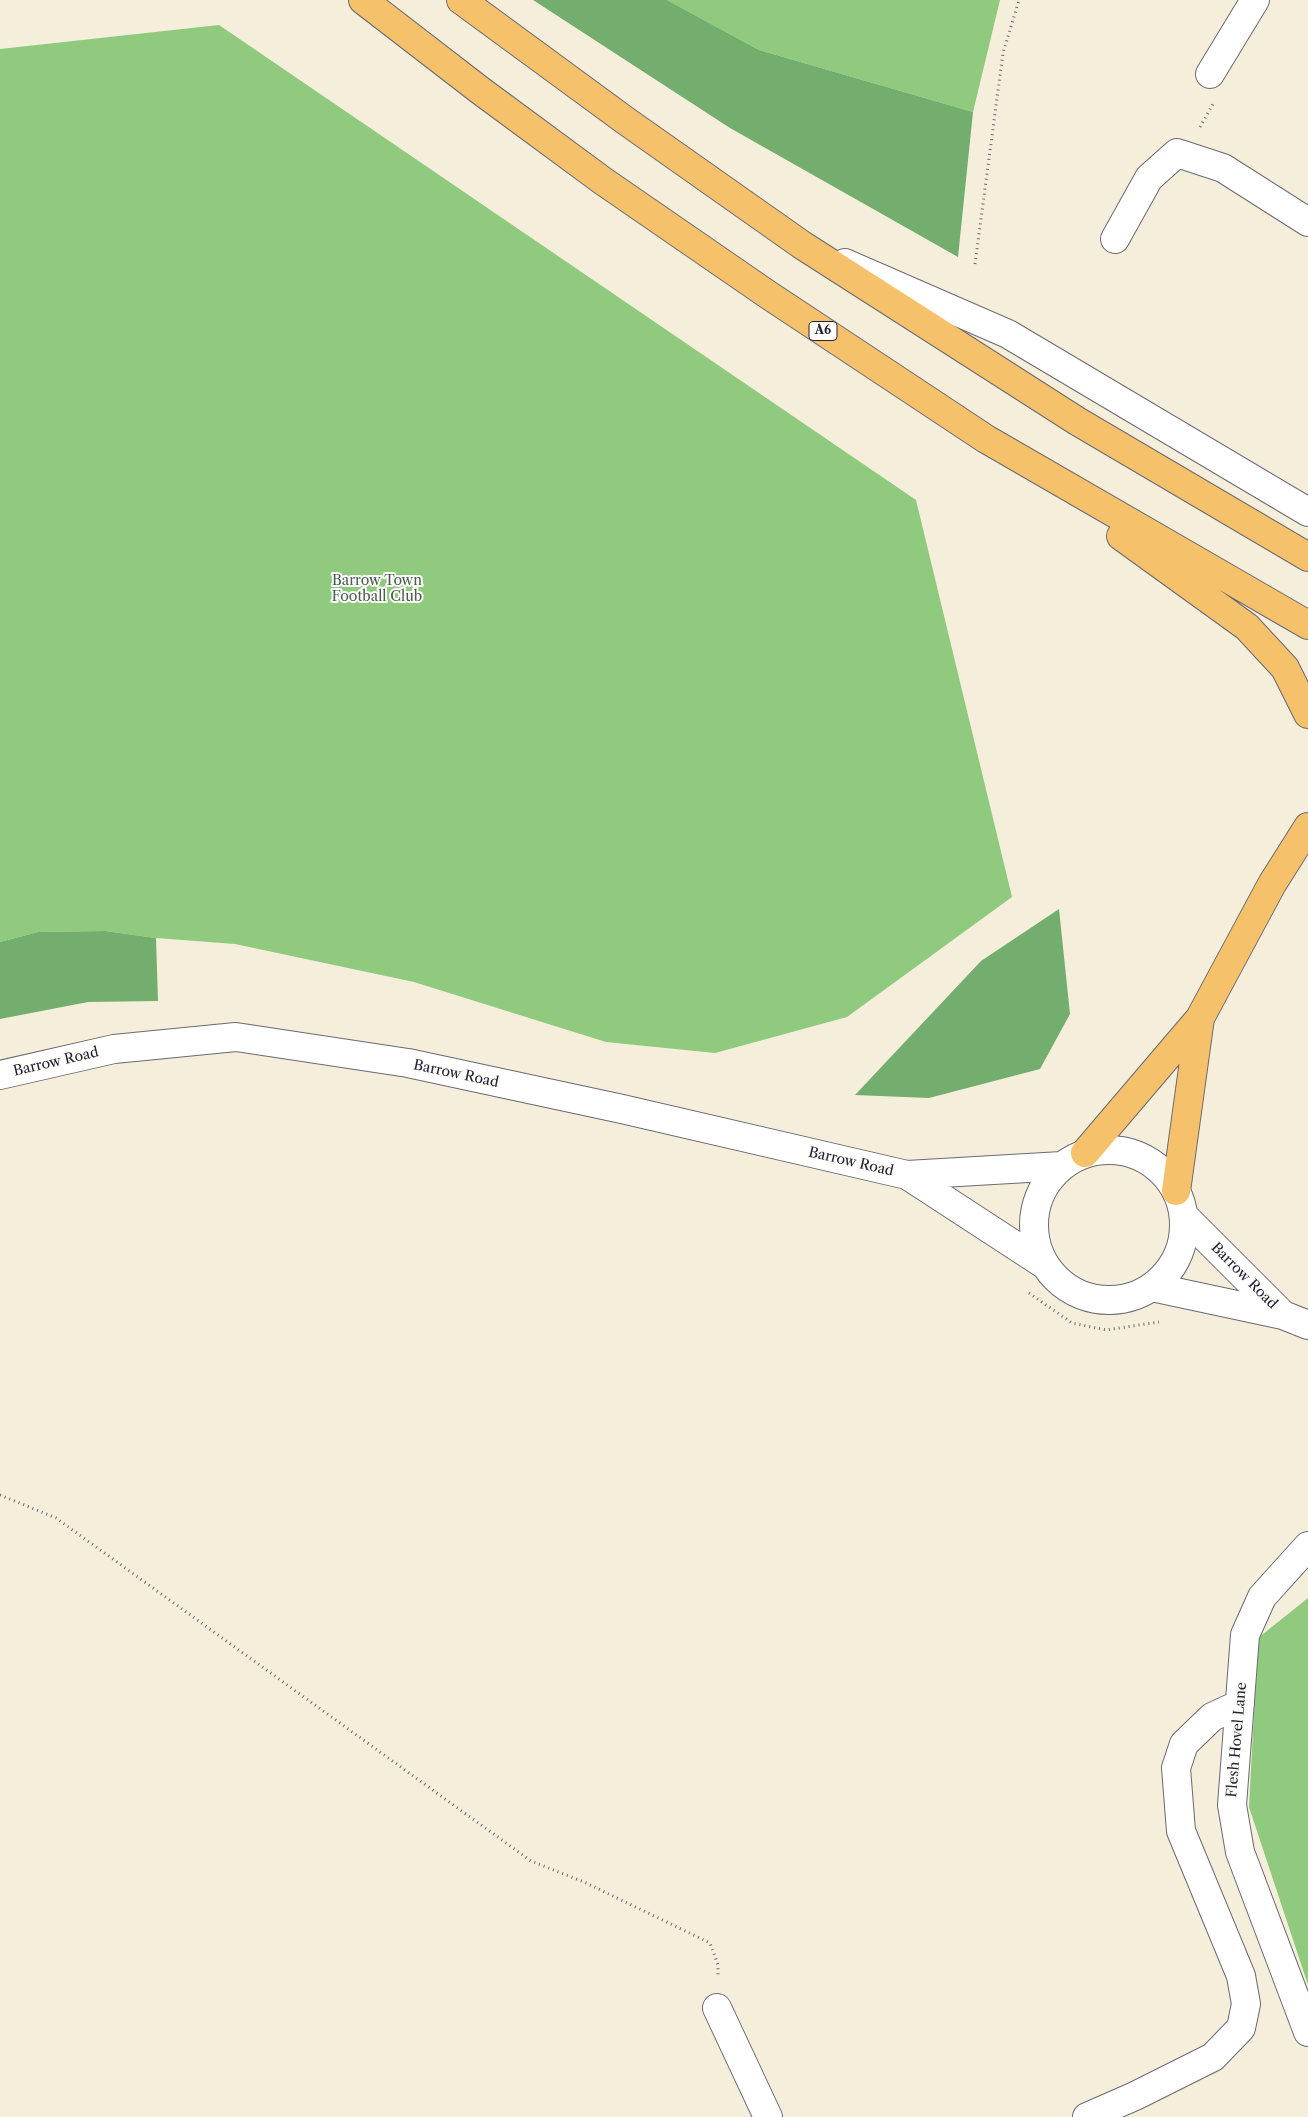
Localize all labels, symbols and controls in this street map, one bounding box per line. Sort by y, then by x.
road number: A6 [809,322,837,341]
park label: Barrow Town Football Club [332,573,422,606]
street label: Barrow Road [12,1044,100,1080]
street label: Barrow Road [412,1057,500,1091]
street label: Barrow Road [807,1144,895,1180]
street label: Barrow Road [1207,1239,1281,1313]
street label: Flesh Hovel Lane [1224,1682,1250,1798]

